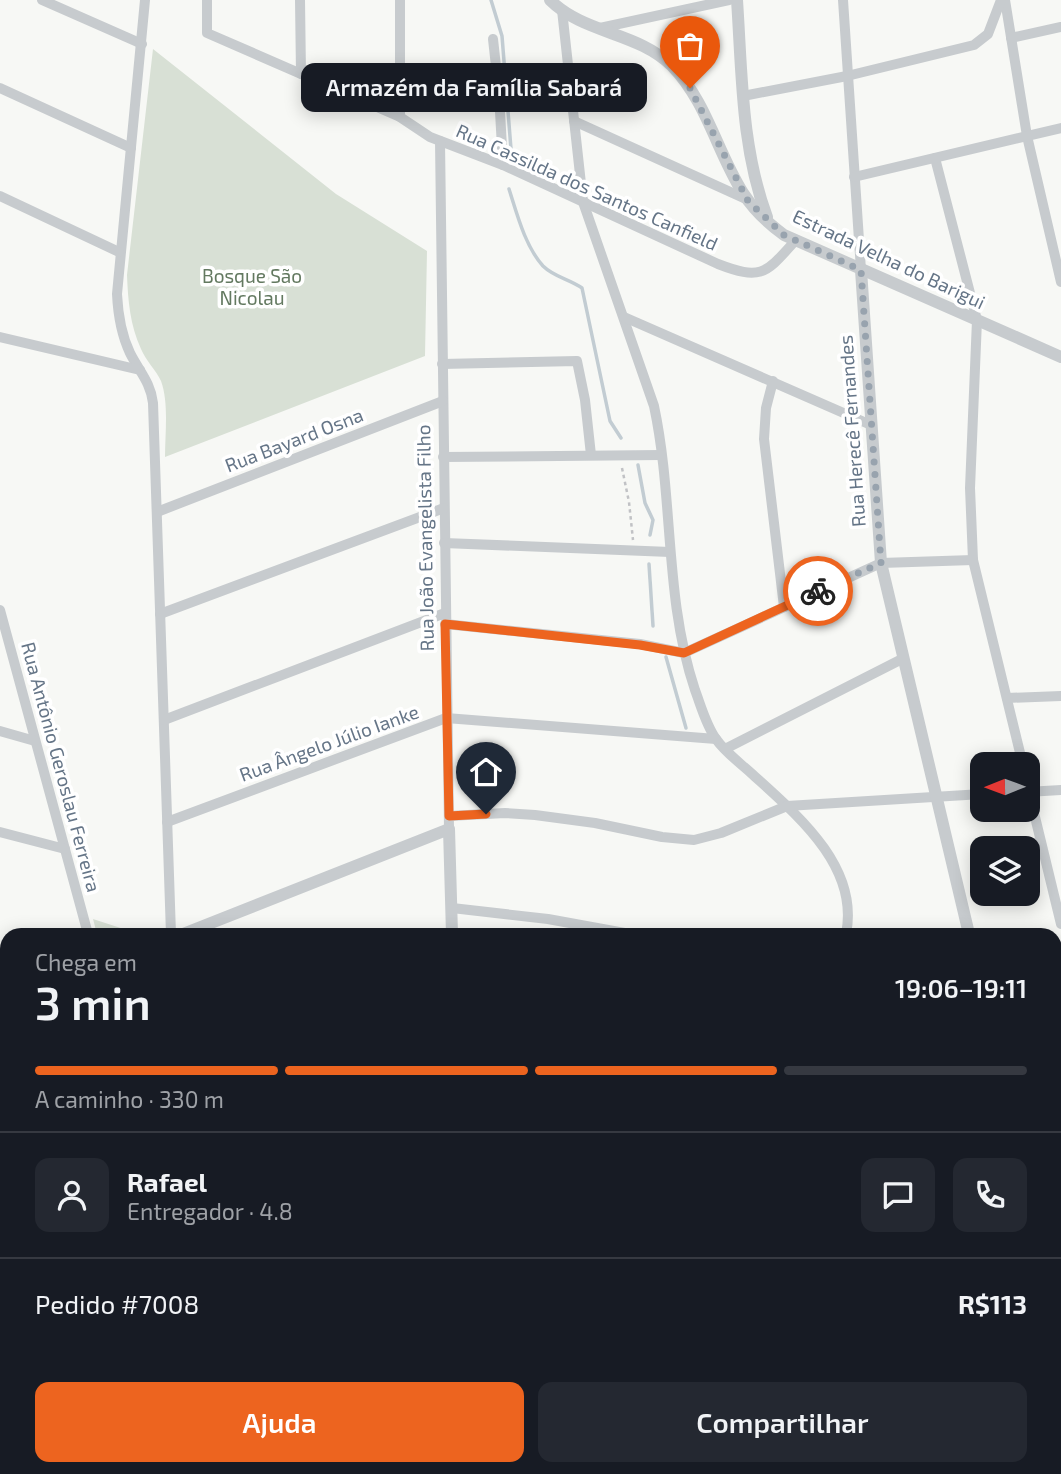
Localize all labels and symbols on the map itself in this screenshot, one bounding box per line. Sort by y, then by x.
pin [660,16,720,88]
callout: Armazém da Família Sabará [302,64,648,112]
street label: Rua Cassilda dos Santos Canfield [453,118,722,255]
street label: Estrada Velha do Barigui [789,204,989,313]
park label: Bosque São Nicolau [202,264,302,309]
street label: Rua Herecê Fernandes [833,334,870,528]
street label: Rua Bayard Osna [221,403,366,476]
street label: Rua João Evangelista Filho [411,424,438,652]
courier [783,556,853,626]
street label: Rua Antônio Geroslau Ferreira [17,639,106,894]
street label: Rua Ângelo Júlio Ianke [236,699,422,786]
pin [456,742,516,814]
north arrow [970,752,1040,822]

